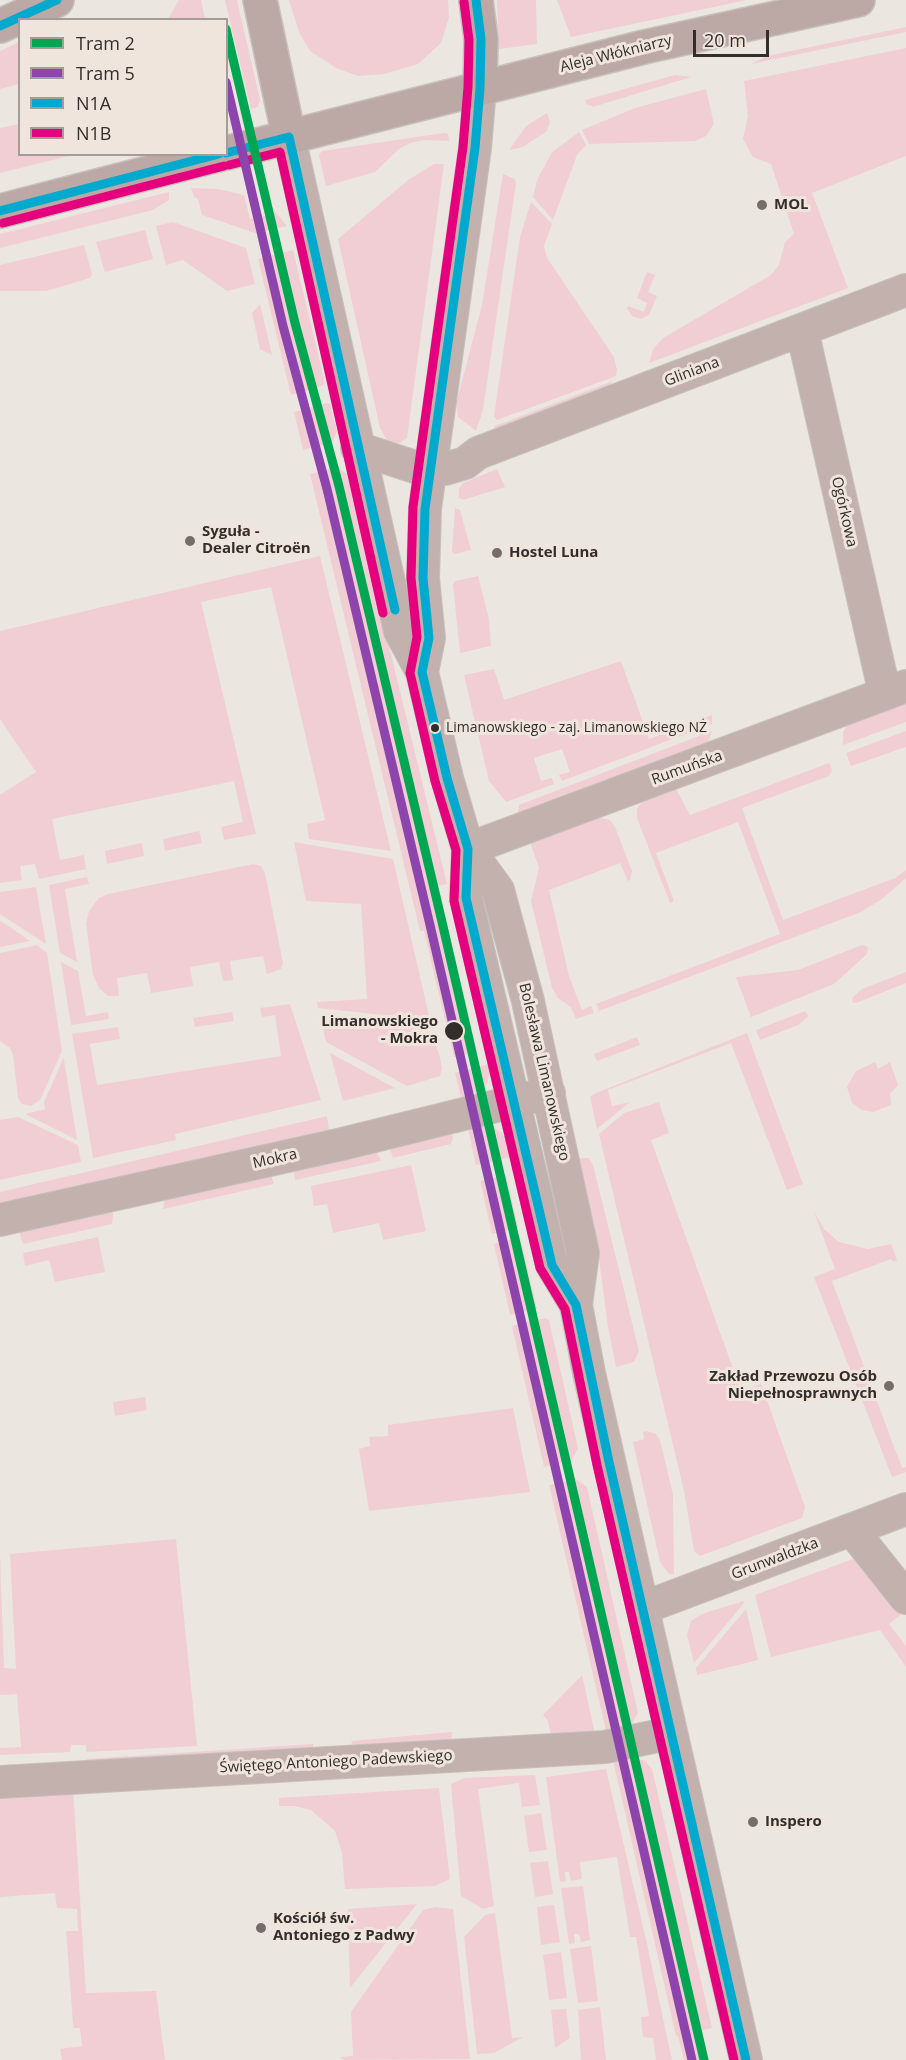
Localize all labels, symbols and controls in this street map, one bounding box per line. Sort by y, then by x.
legend [18,18,228,156]
scale bar [696,18,772,56]
text: 20 m [704,28,746,52]
text: Tram 2 [76,31,135,55]
street label: Aleja Włókniarzy [558,31,674,77]
text: Tram 5 [76,61,135,85]
text: N1A [76,91,111,115]
text: N1B [76,121,111,145]
place label: MOL [774,196,809,214]
marker: MOL [755,198,769,212]
street label: Gliniana [662,353,722,391]
street label: Ogórkowa [827,475,861,549]
place label: Syguła - Dealer Citroën [202,523,311,558]
marker: Syguła - Dealer Citroën [183,534,197,548]
place label: Hostel Luna [509,544,598,562]
marker: Hostel Luna [490,546,504,560]
place label: Limanowskiego - zaj. Limanowskiego NŻ [446,720,707,736]
marker: Limanowskiego - zaj. Limanowskiego NŻ [429,722,441,734]
street label: Rumuńska [649,747,725,789]
street label: Bolesława Limanowskiego [515,981,573,1163]
place label: Limanowskiego - Mokra [321,1013,438,1048]
marker: Limanowskiego - Mokra [443,1020,465,1042]
street label: Mokra [251,1145,299,1173]
place label: Zakład Przewozu Osób Niepełnosprawnych [709,1368,877,1403]
marker: Zakład Przewozu Osób Niepełnosprawnych [882,1379,896,1393]
street label: Grunwaldzka [729,1534,821,1584]
street label: Świętego Antoniego Padewskiego [219,1747,453,1777]
place label: Inspero [765,1813,822,1831]
marker: Inspero [746,1815,760,1829]
place label: Kościół św. Antoniego z Padwy [273,1910,415,1945]
marker: Kościół św. Antoniego z Padwy [254,1921,268,1935]

